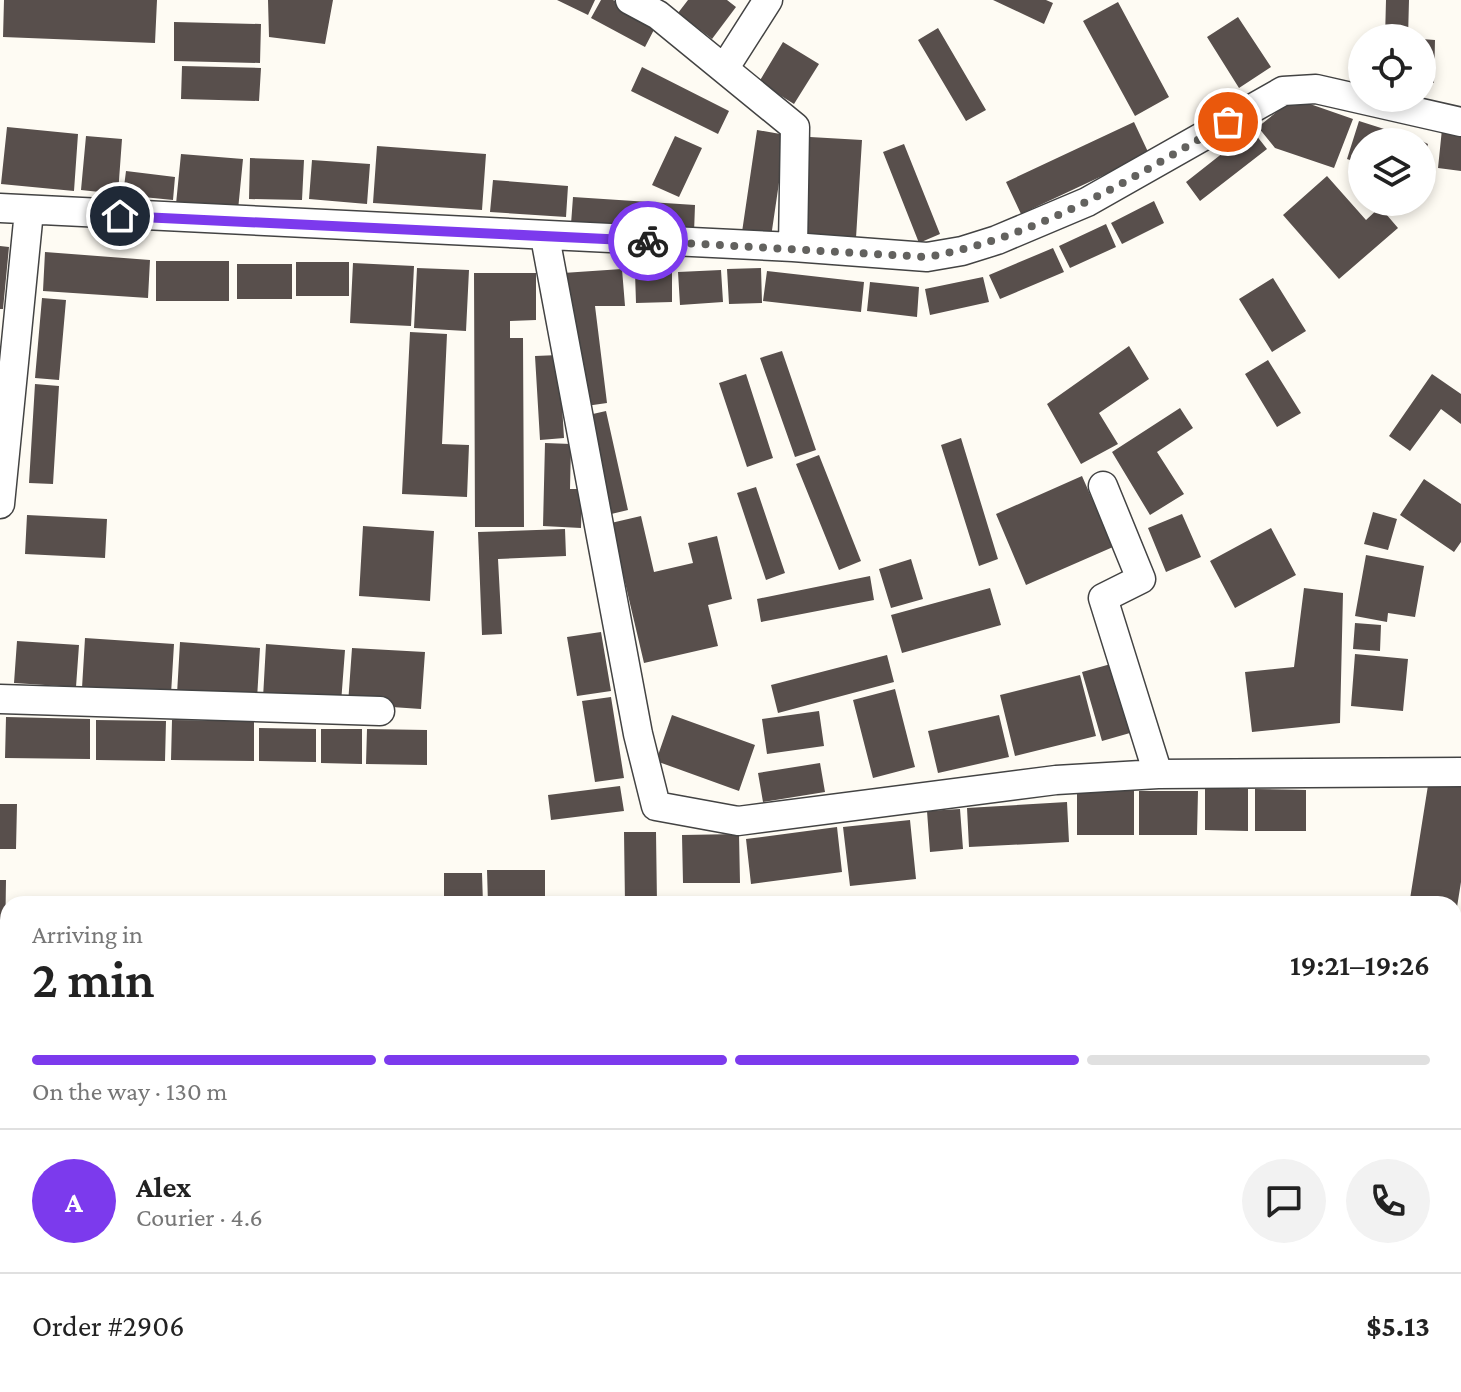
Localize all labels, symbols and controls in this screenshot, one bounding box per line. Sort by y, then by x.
map controls [1348,24,1436,216]
button: locate [1348,24,1436,112]
pin [1194,88,1262,156]
icon: bag [1206,100,1250,144]
button: layers [1348,128,1436,216]
pin [86,182,154,250]
icon: home [98,194,142,238]
courier [608,201,688,281]
icon: bike [626,219,670,263]
text: Arriving in [32,920,143,949]
text: 19:21–19:26 [1290,948,1430,981]
text: 2 min [32,950,155,1008]
text: On the way · 130 m [32,1077,227,1106]
button: chat [1242,1159,1326,1243]
button: phone [1346,1159,1430,1243]
text: Alex [136,1170,191,1203]
text: A [65,1185,83,1218]
text: Courier · 4.6 [136,1203,263,1232]
text: Order #2906 [32,1309,185,1342]
text: $5.13 [1366,1309,1430,1342]

